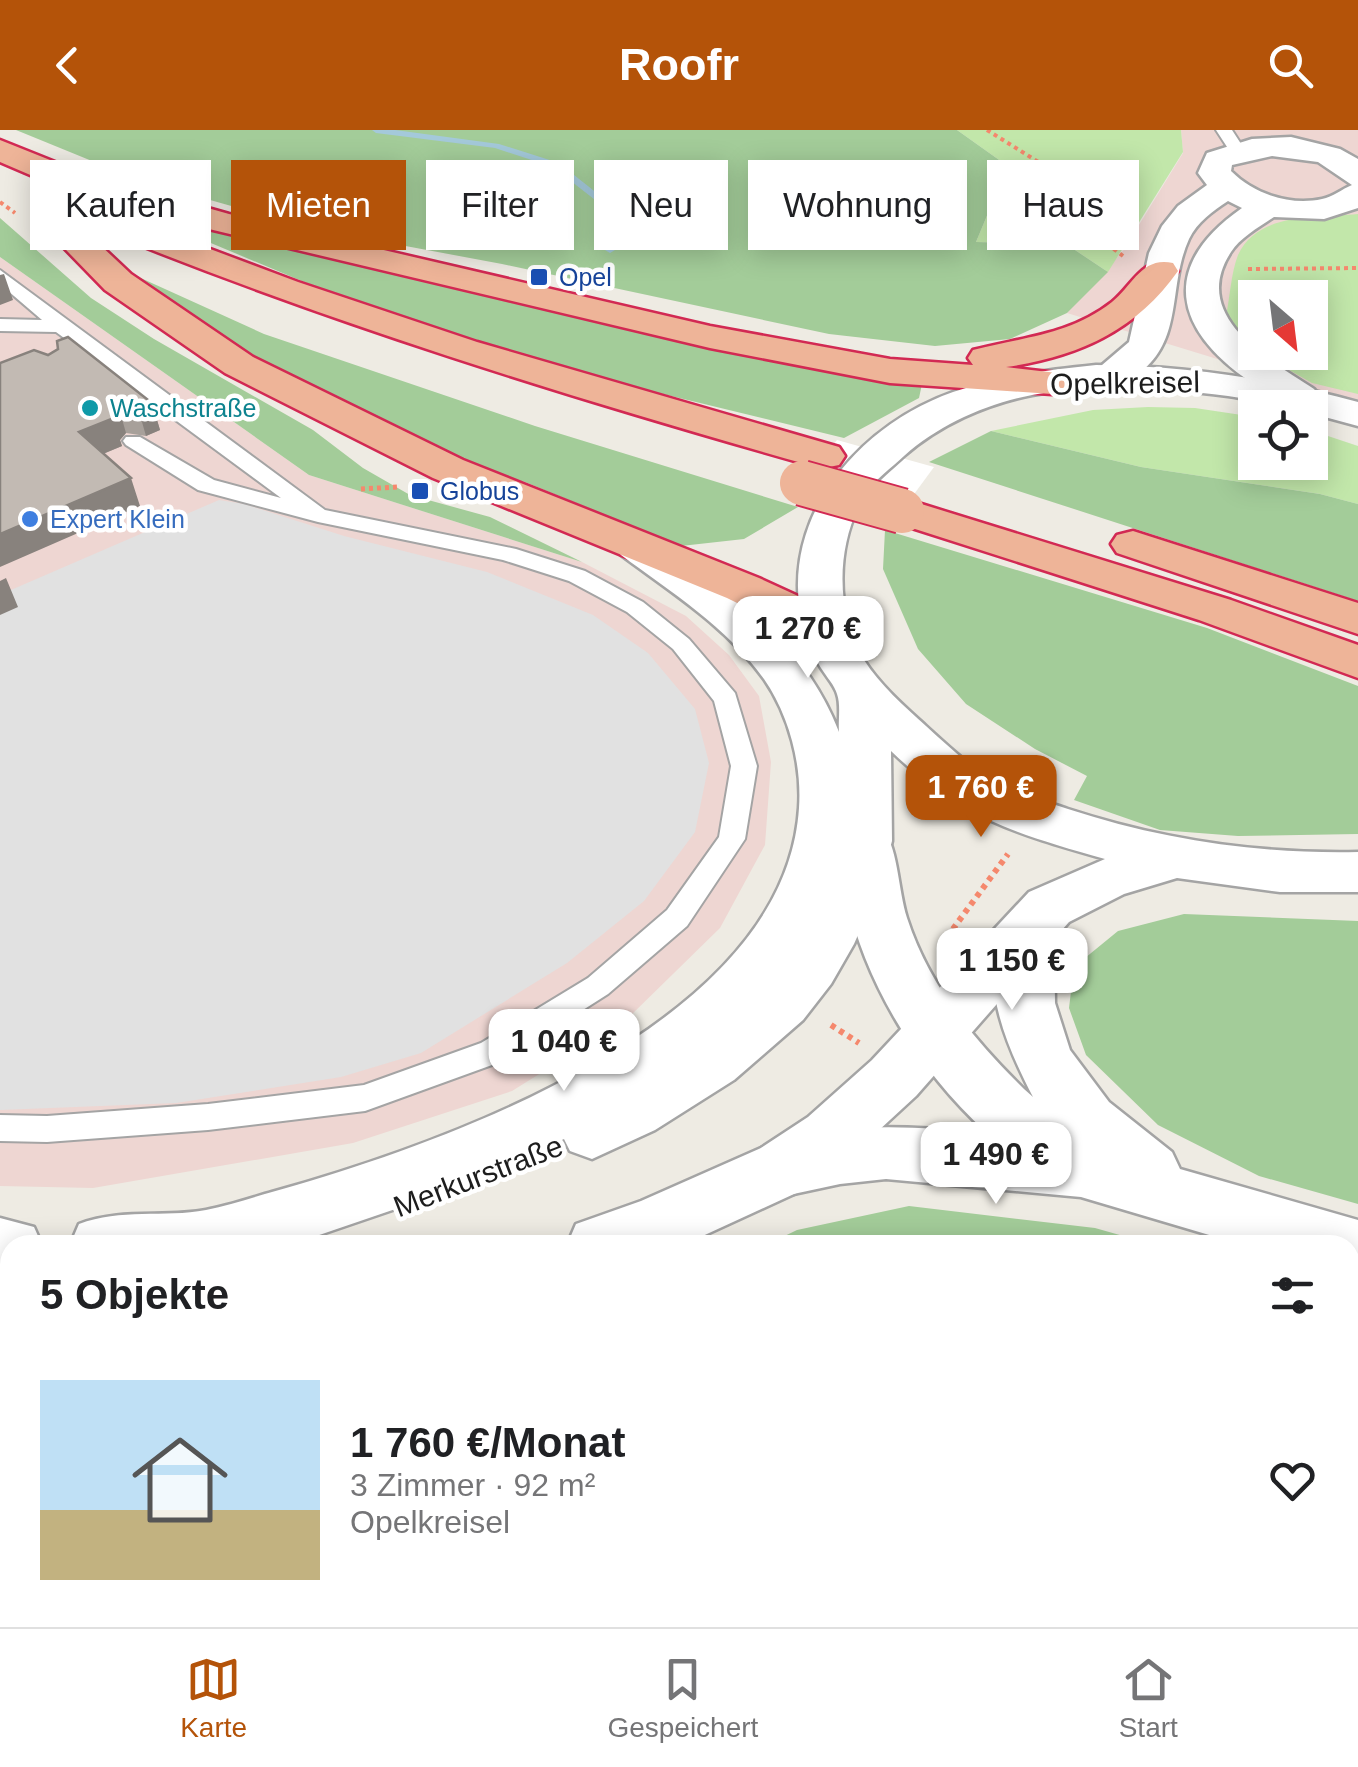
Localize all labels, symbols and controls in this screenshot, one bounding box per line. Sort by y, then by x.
icon: back [40,38,95,93]
icon: search [1263,38,1318,93]
text: Roofr [619,39,739,90]
chip: Kaufen [30,160,211,250]
chip: Mieten [231,160,406,250]
chip: Filter [426,160,574,250]
chip: Neu [594,160,728,250]
chip: Wohnung [748,160,967,250]
chip: Haus [987,160,1139,250]
place label: Opel [559,263,612,291]
marker: Opel [528,266,550,288]
north arrow [1238,280,1328,370]
map controls [1238,280,1328,480]
street label: Opelkreisel [1050,365,1200,401]
button: locate [1238,390,1328,480]
place label: Waschstraße [110,394,256,422]
marker: Waschstraße [79,397,101,419]
place label: Globus [440,477,519,505]
marker: Globus [409,480,431,502]
place label: Expert Klein [50,505,185,533]
marker: Expert Klein [19,508,41,530]
pin: 1 270 € [716,596,900,681]
text: 1 270 € [755,610,861,646]
pin: 1 760 € [889,755,1073,840]
text: 1 760 € [928,769,1034,805]
pin: 1 150 € [920,928,1104,1013]
text: 1 150 € [959,942,1065,978]
pin: 1 040 € [472,1009,656,1094]
text: 1 040 € [511,1023,617,1059]
pin: 1 490 € [904,1122,1088,1207]
street label: Merkurstraße [389,1129,567,1223]
text: 1 490 € [943,1136,1049,1172]
icon: filters [1265,1268,1320,1323]
text: 5 Objekte [40,1271,229,1318]
text: 1 760 €/Monat [350,1419,625,1466]
icon: home [120,1420,240,1540]
icon: heart [1265,1453,1320,1508]
text: 3 Zimmer · 92 m² [350,1467,595,1503]
text: Opelkreisel [350,1504,510,1540]
tab: Karte [180,1652,247,1744]
tab: Gespeichert [607,1652,758,1744]
tab: Start [1119,1652,1178,1744]

